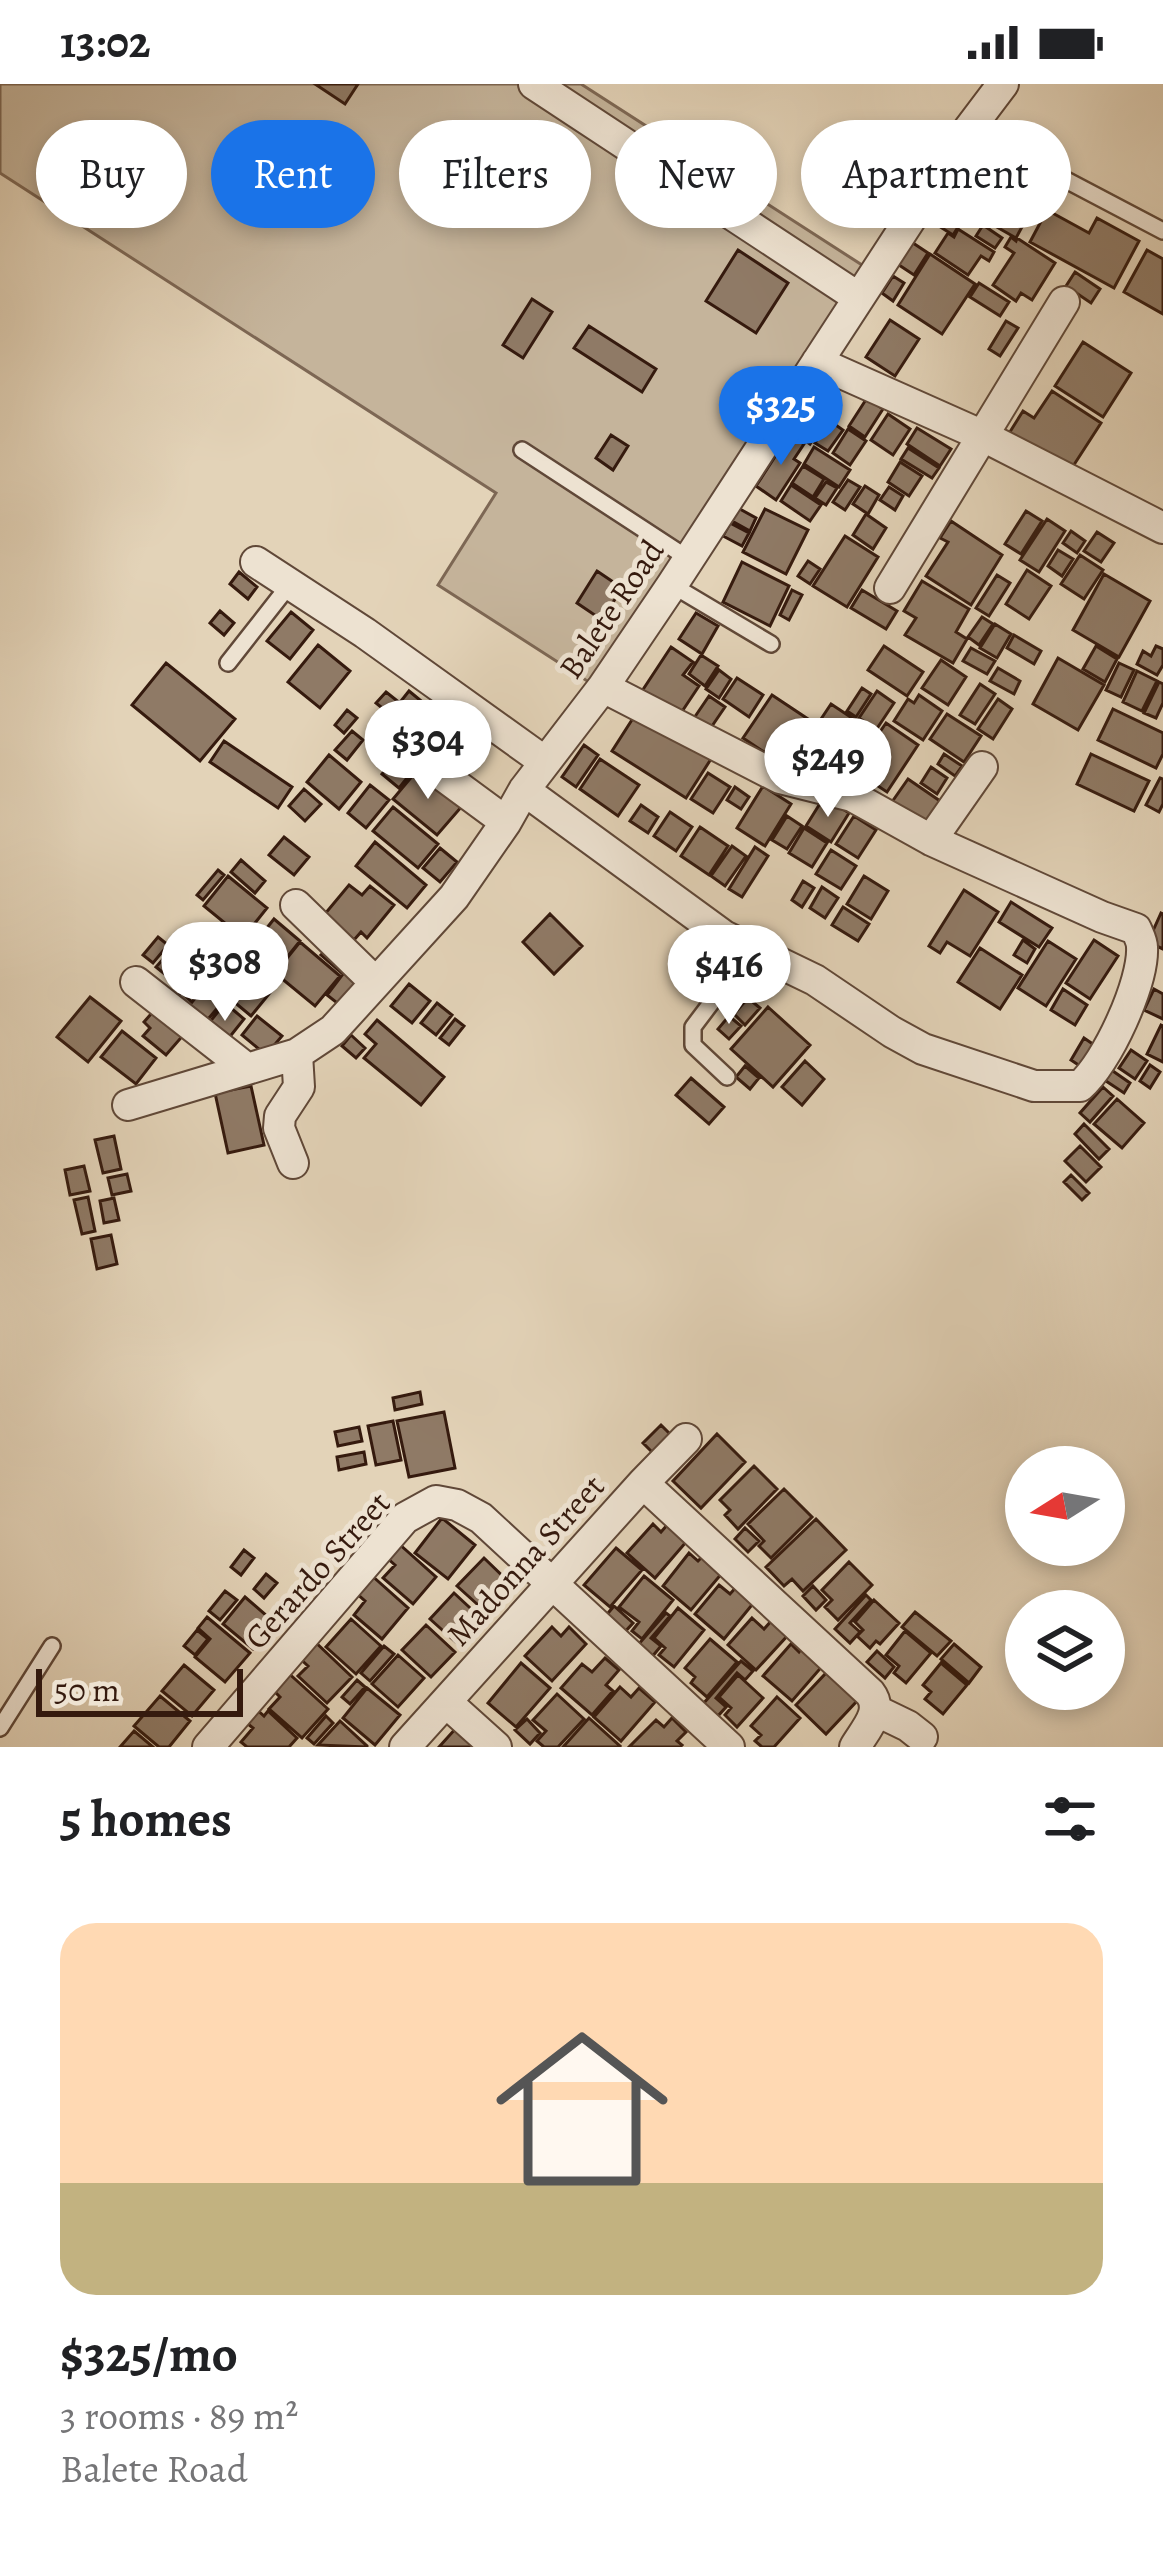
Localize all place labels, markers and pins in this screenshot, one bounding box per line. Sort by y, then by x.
pin: $325 [710,366,852,468]
pin: $304 [357,700,499,802]
pin: $249 [757,718,899,820]
pin: $308 [154,922,296,1024]
pin: $416 [658,925,800,1027]

